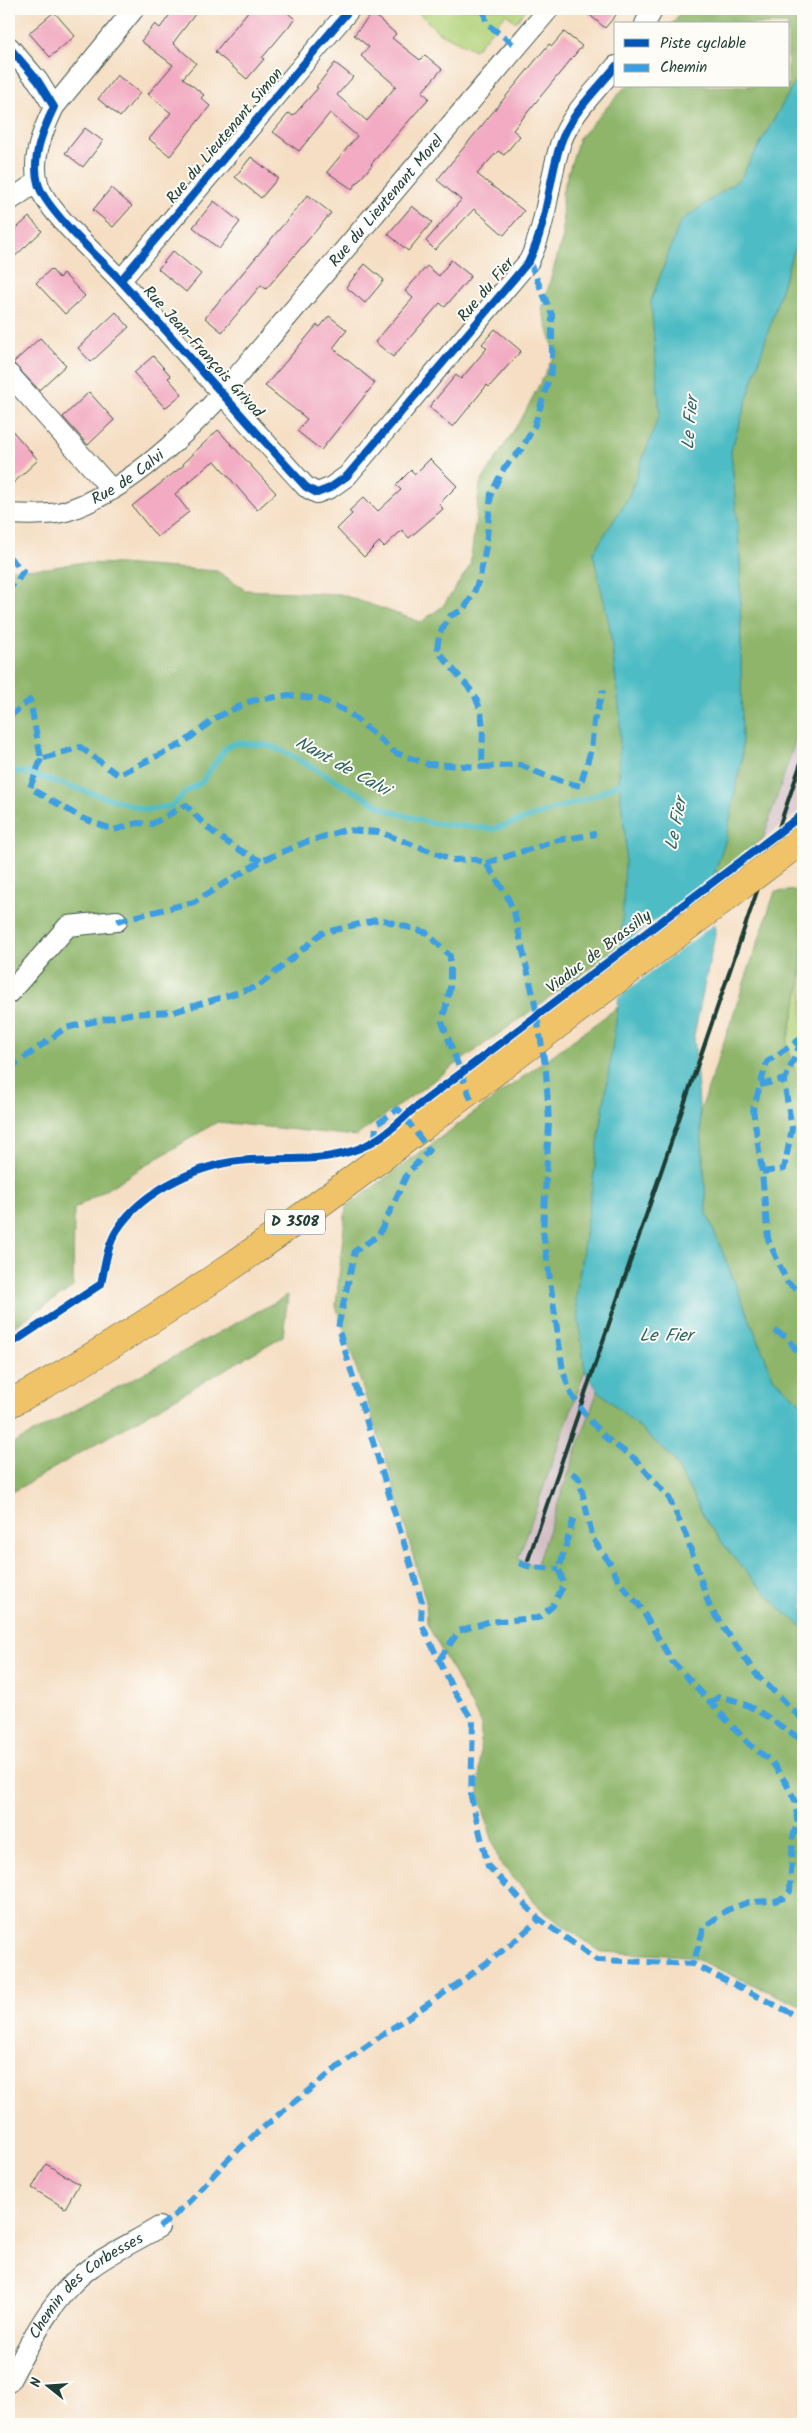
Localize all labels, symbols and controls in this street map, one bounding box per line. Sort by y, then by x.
legend [614,22,790,88]
text: Piste cyclable [660,32,746,56]
text: Chemin [660,56,707,80]
street label: Rue du Lieutenant Simon [160,62,290,210]
street label: Rue du Lieutenant Morel [323,129,450,272]
street label: Rue du Fier [452,251,522,328]
street label: Rue Jean-François Grivod [137,280,270,425]
water label: Le Fier [674,391,708,451]
street label: Rue de Calvi [87,443,171,511]
water label: Nant de Calvi [289,729,398,807]
water label: Le Fier [658,791,697,853]
street label: Viaduc de Brassilly [541,904,657,1000]
road number: D 3508 [265,1210,325,1234]
water label: Le Fier [640,1322,696,1351]
street label: Chemin des Corbesses [22,2226,148,2344]
north arrow [22,2360,72,2410]
text: N [25,2375,48,2390]

